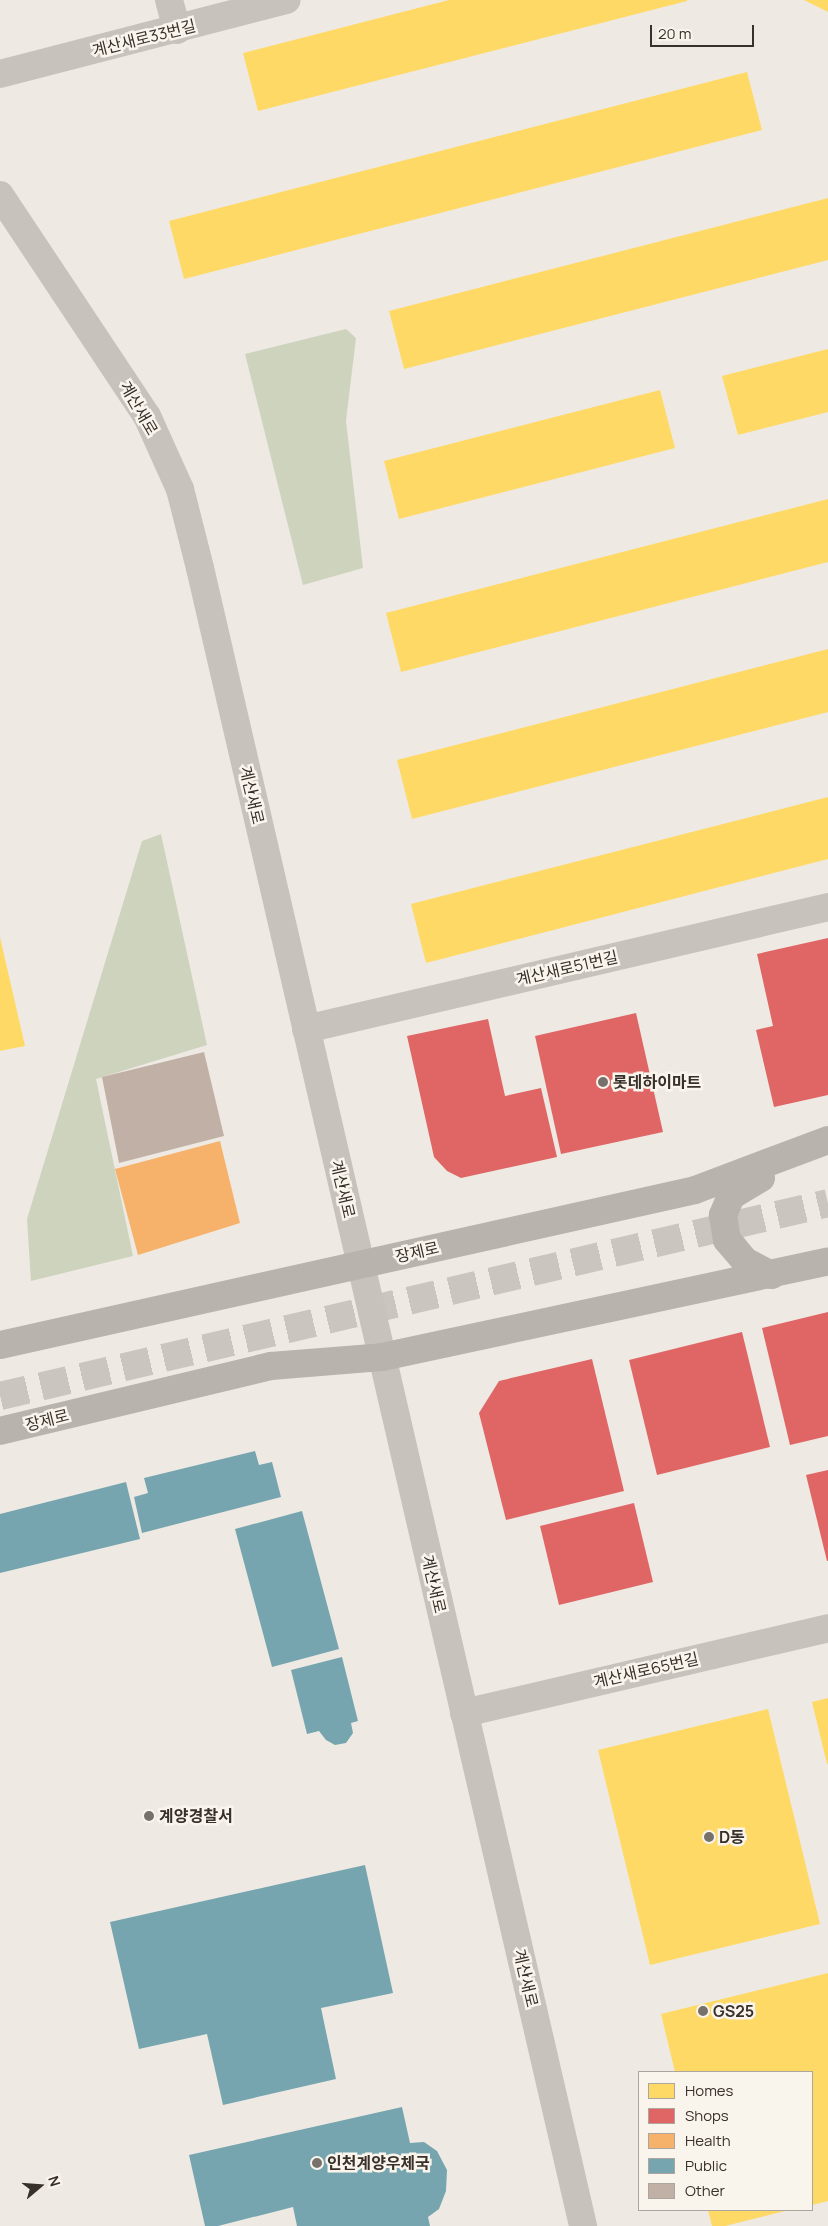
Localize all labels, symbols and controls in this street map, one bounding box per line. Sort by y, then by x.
scale bar [653,15,757,47]
street label: 계산새로33번길 [90,16,198,60]
text: 20 m [658,23,691,44]
street label: 계산새로 [116,378,162,438]
street label: 계산새로 [236,764,268,826]
street label: 계산새로51번길 [514,947,620,989]
place label: 롯데하이마트 [613,1072,701,1092]
marker: 롯데하이마트 [597,1076,609,1088]
street label: 계산새로 [327,1158,359,1220]
street label: 장제로 [393,1238,441,1266]
street label: 장제로 [23,1405,71,1435]
street label: 계산새로 [418,1553,450,1615]
street label: 계산새로65번길 [591,1649,701,1691]
place label: 계양경찰서 [159,1806,233,1826]
marker: 계양경찰서 [143,1810,155,1822]
place label: D동 [719,1827,745,1847]
marker: D동 [703,1831,715,1843]
street label: 계산새로 [510,1947,542,2009]
place label: GS25 [713,2001,754,2021]
marker: GS25 [697,2005,709,2017]
legend [638,2071,813,2211]
text: Homes [685,2080,733,2101]
text: Shops [685,2105,729,2126]
text: Health [685,2130,731,2151]
place label: 인천계양우체국 [327,2153,430,2173]
text: Public [685,2155,727,2176]
marker: 인천계양우체국 [311,2157,323,2169]
north arrow [15,2161,65,2211]
text: N [44,2173,65,2189]
text: Other [685,2180,725,2201]

